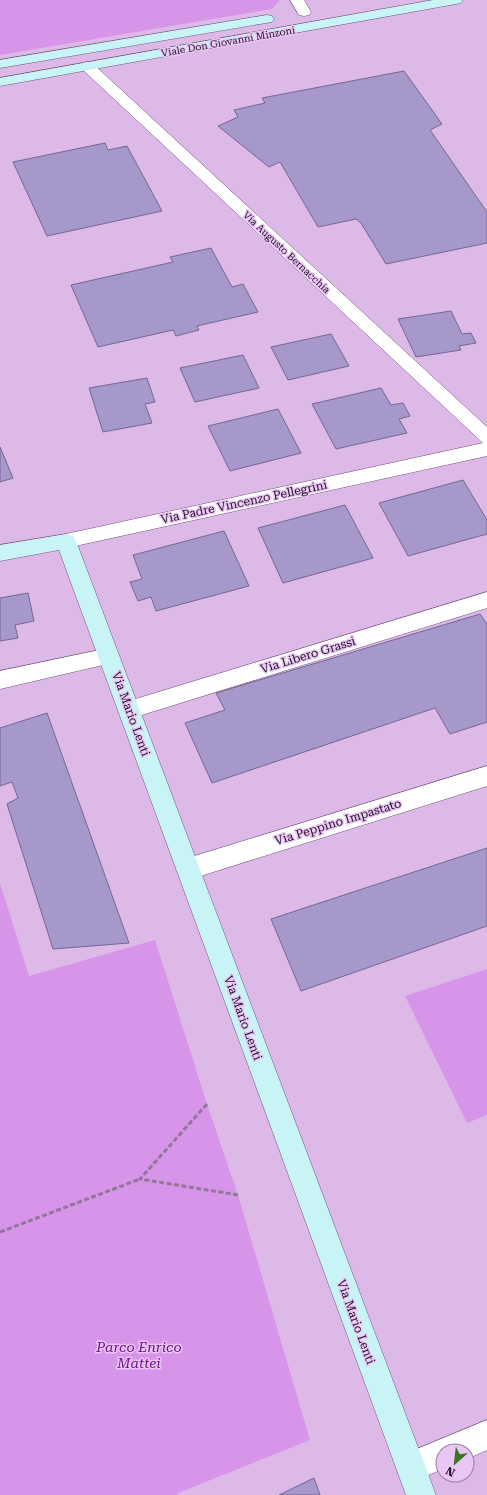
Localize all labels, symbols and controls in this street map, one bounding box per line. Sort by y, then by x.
street label: Viale Don Giovanni Minzoni [160,24,296,59]
street label: Via Augusto Bernacchia [241,209,333,296]
street label: Via Padre Vincenzo Pellegrini [160,477,329,526]
street label: Via Libero Grassi [259,634,357,676]
street label: Via Mario Lenti [109,670,153,758]
street label: Via Peppino Impastato [273,796,403,848]
street label: Via Mario Lenti [221,974,265,1062]
street label: Via Mario Lenti [334,1278,378,1366]
park label: Parco Enrico Mattei [95,1339,182,1371]
north arrow [435,1443,475,1483]
text: N [443,1463,457,1479]

